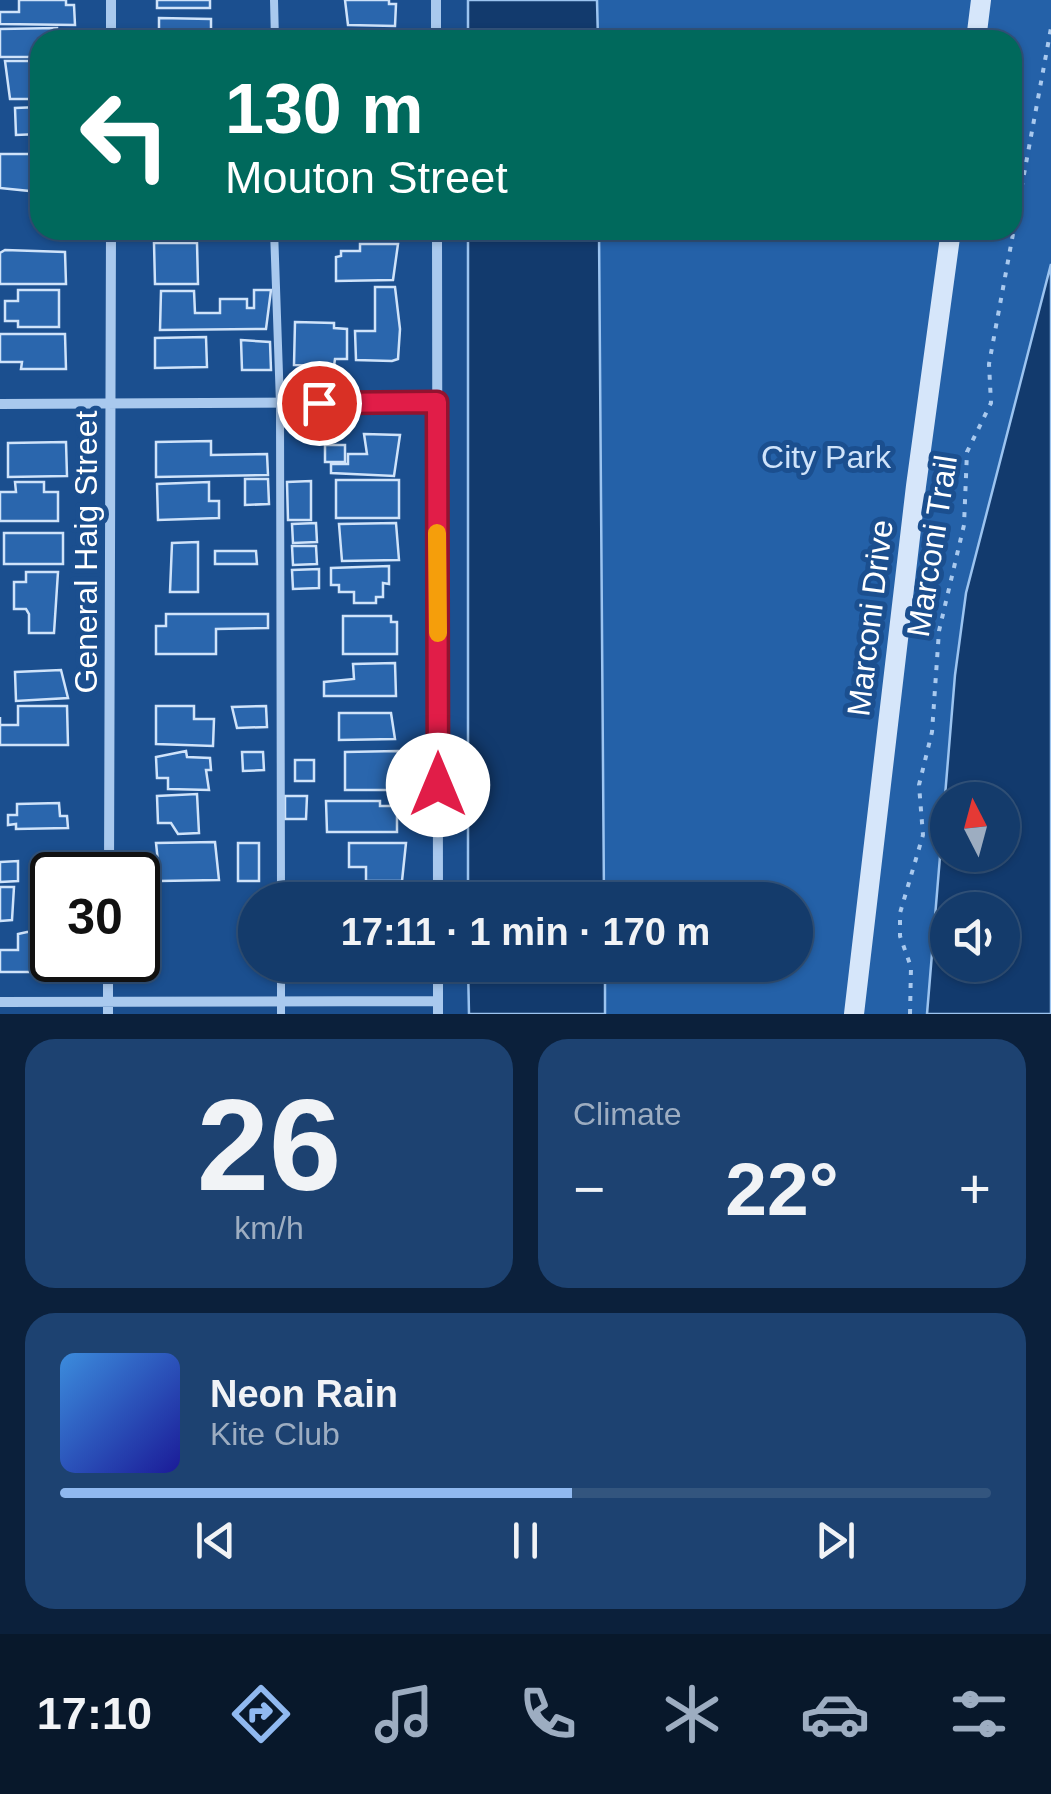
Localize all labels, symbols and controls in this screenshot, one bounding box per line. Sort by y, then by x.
icon: left [60,70,190,200]
text: 130 m [225,70,423,148]
text: Mouton Street [225,152,508,203]
pin [277,361,362,446]
icon: arrive [292,376,347,431]
street label: General Haig Street [68,410,104,693]
park label: City Park [761,439,892,475]
street label: Marconi Trail [900,453,964,639]
street label: Marconi Drive [840,518,900,718]
position arrow [386,733,490,837]
north arrow [930,782,1020,872]
map controls [930,782,1020,982]
speed limit sign: 30 [30,852,160,982]
button: sound [930,892,1020,982]
text: 17:11 · 1 min · 170 m [341,911,710,953]
text: 26 [197,1072,341,1218]
text: Climate [573,1096,681,1132]
text: 22° [725,1147,839,1231]
text: − [573,1158,605,1220]
text: + [959,1158,991,1220]
text: km/h [234,1210,304,1246]
text: Neon Rain [210,1373,398,1415]
text: Kite Club [210,1416,340,1452]
icon: previous [188,1513,243,1568]
icon: pause [498,1513,553,1568]
icon: next [808,1513,863,1568]
icon: directions [226,1679,296,1749]
icon: music [369,1679,439,1749]
icon: phone [513,1679,583,1749]
icon: climate [657,1679,727,1749]
icon: car [800,1679,870,1749]
icon: filters [944,1679,1014,1749]
text: 17:10 [37,1688,152,1739]

